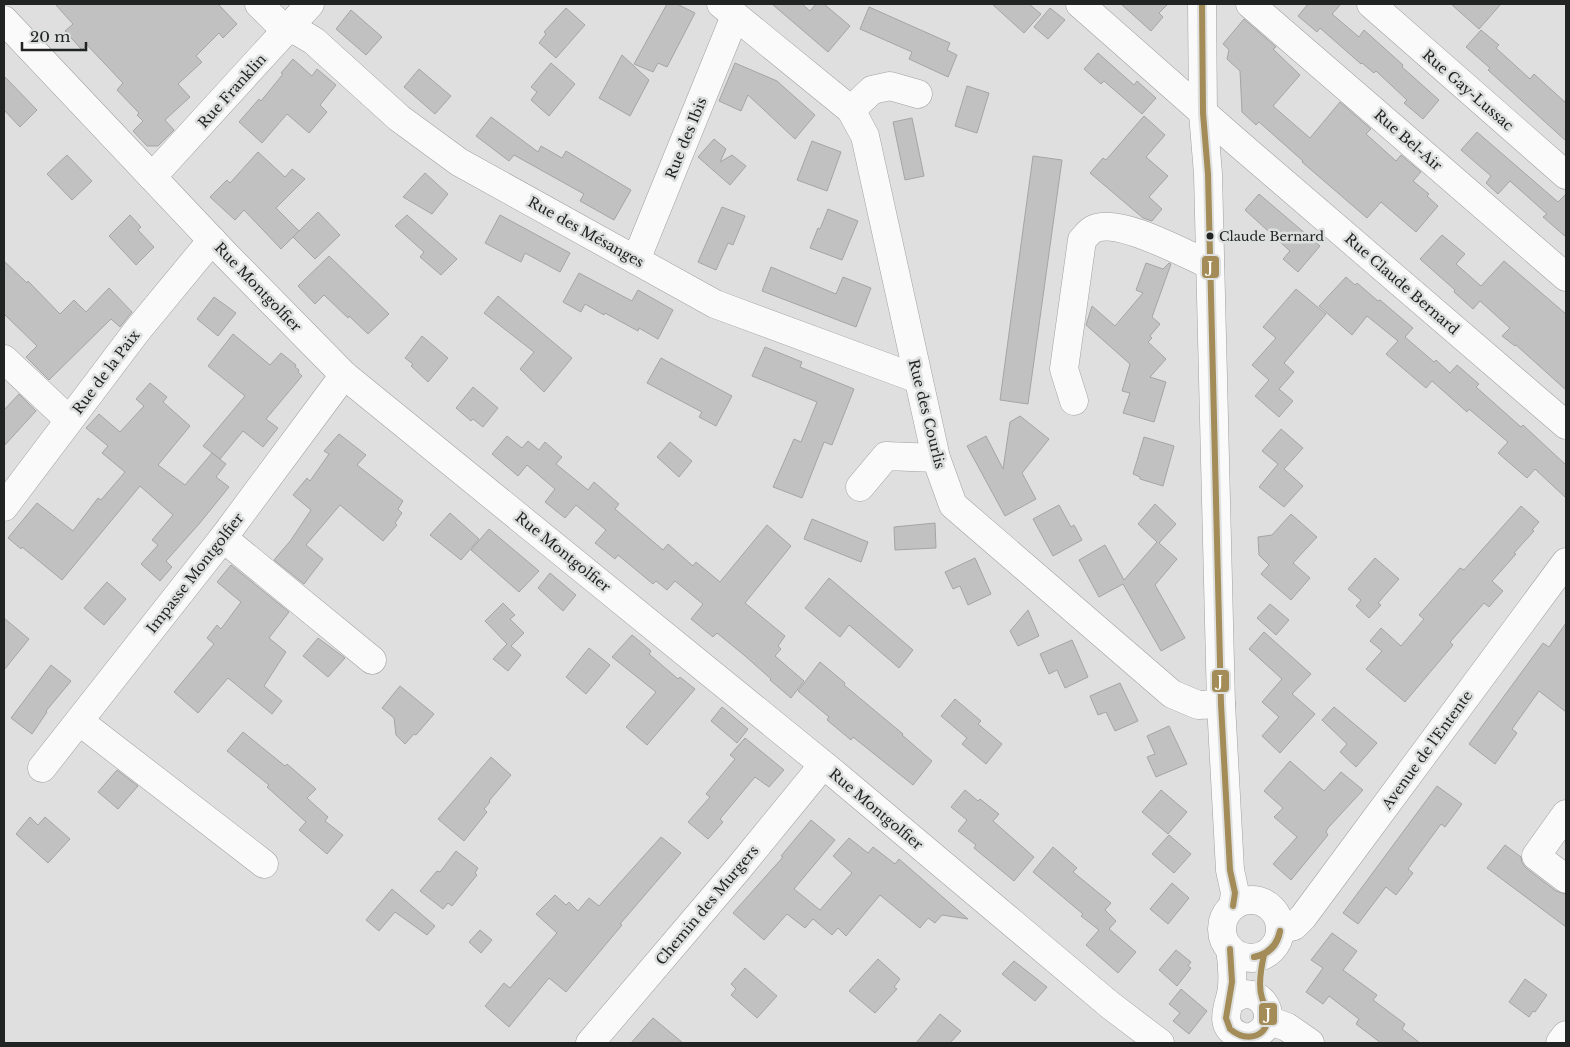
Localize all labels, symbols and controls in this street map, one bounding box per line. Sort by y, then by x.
scale bar [22,20,86,52]
text: 20 m [30,27,70,46]
street label: Rue Gay-Lussac [1419,46,1518,135]
street label: Rue Franklin [194,50,270,132]
street label: Rue des Ibis [661,95,711,181]
street label: Rue Bel-Air [1370,106,1446,175]
street label: Rue des Mésanges [525,193,647,271]
place label: Claude Bernard [1219,228,1324,245]
street label: Rue Claude Bernard [1341,229,1463,339]
marker: Claude Bernard [1205,231,1215,241]
street label: Rue Montgolfier [211,239,305,336]
line badge: J [1201,255,1220,279]
text: J [1204,258,1213,276]
street label: Rue de la Paix [69,326,144,418]
street label: Rue des Courlis [905,357,949,471]
street label: Rue Montgolfier [512,508,614,596]
street label: Impasse Montgolfier [142,509,248,637]
line badge: J [1211,669,1230,693]
text: J [1214,672,1223,690]
street label: Avenue de l'Entente [1377,687,1476,814]
street label: Rue Montgolfier [825,764,927,854]
street label: Chemin des Murgers [652,842,762,968]
line badge: J [1258,1002,1278,1026]
text: J [1262,1005,1271,1023]

